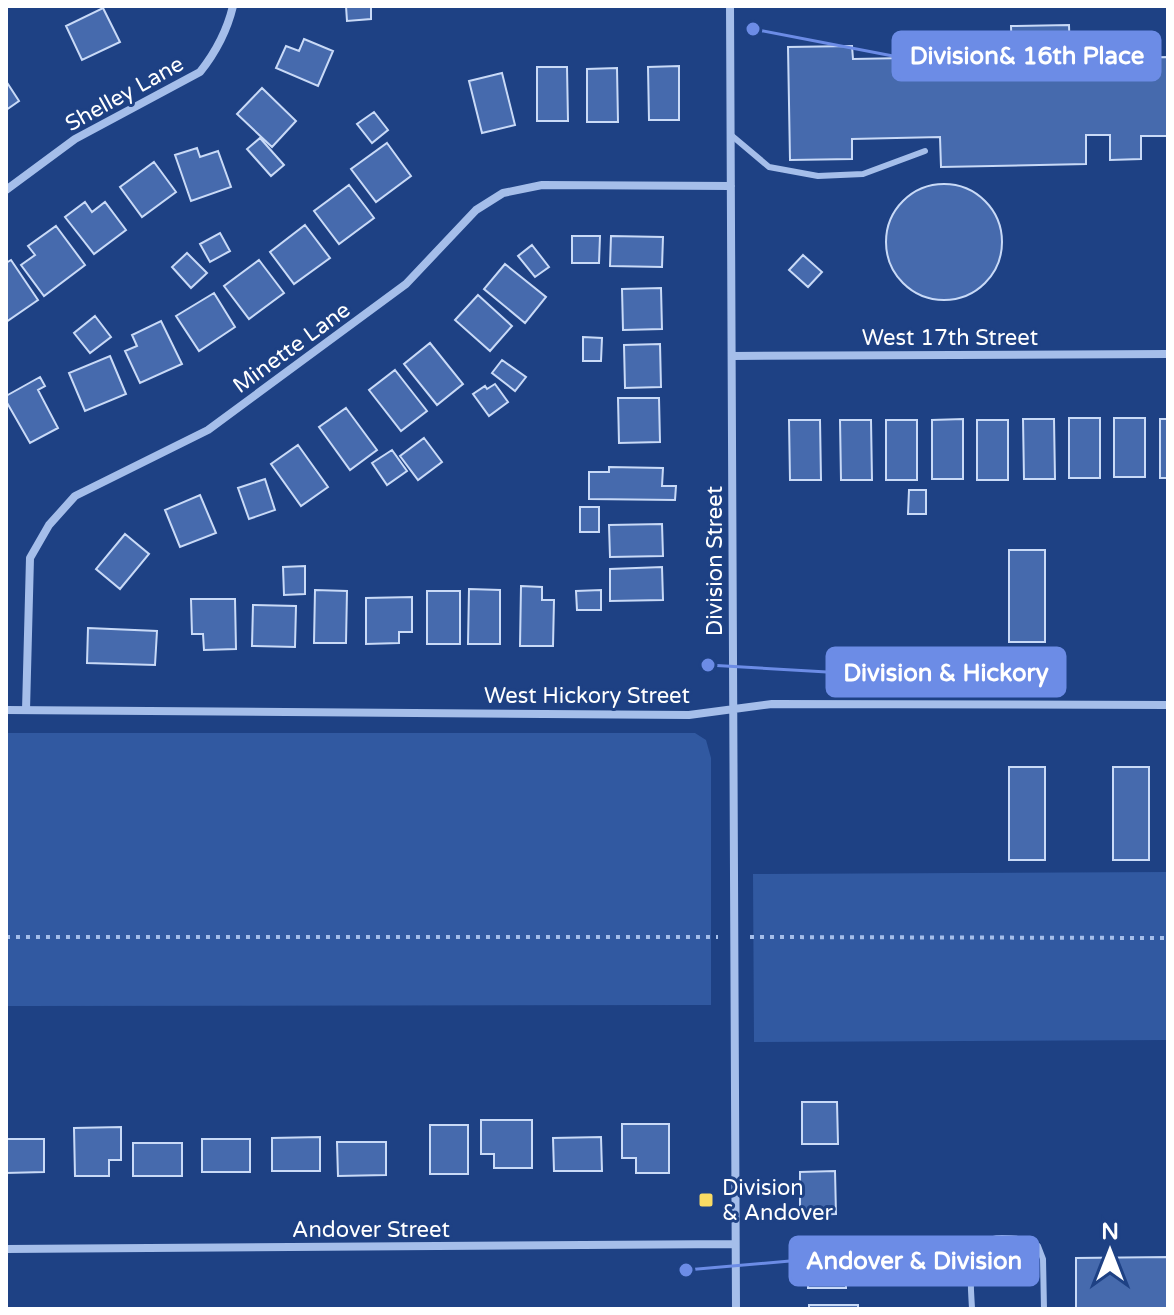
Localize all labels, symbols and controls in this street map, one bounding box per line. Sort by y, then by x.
callout: Division& 16th Place [893,32,1160,80]
text: Division& 16th Place [910,42,1145,71]
street label: Shelley Lane [61,51,188,137]
street label: Minette Lane [228,297,355,399]
street label: West 17th Street [862,325,1038,351]
street label: Division Street [702,486,728,636]
callout: Division & Hickory [827,648,1065,696]
text: Division & Hickory [843,659,1049,688]
street label: West Hickory Street [484,683,690,709]
place label: Division & Andover [722,1175,834,1226]
marker: Division & Andover [697,1191,715,1209]
north arrow [1070,1211,1150,1291]
street label: Andover Street [292,1217,450,1243]
text: N [1101,1219,1119,1245]
callout: Andover & Division [790,1237,1038,1285]
text: Andover & Division [806,1247,1022,1276]

